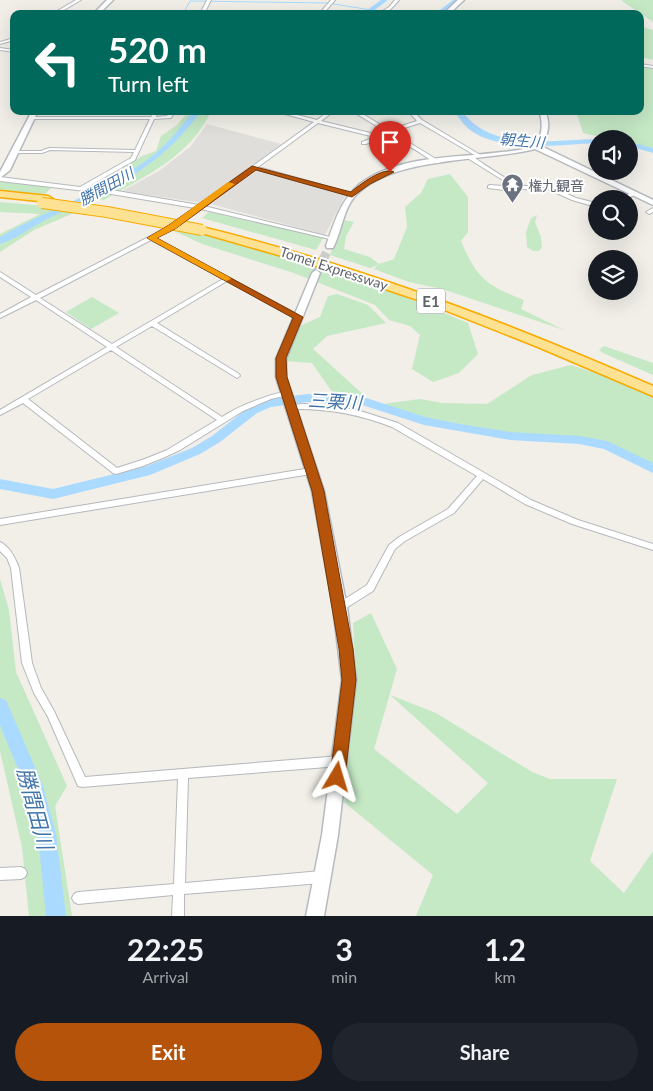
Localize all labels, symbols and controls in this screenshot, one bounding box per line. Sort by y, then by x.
text: 520 m [108,28,207,70]
icon: left [25,30,90,95]
text: Turn left [108,70,189,97]
pin [369,121,411,172]
icon: arrive [376,128,404,156]
water label: 朝生川 [499,129,547,151]
map controls [588,130,638,300]
button: sound [588,130,638,180]
water label: 勝間田川 [75,163,138,208]
temple icon: 権九観音 [500,173,524,204]
place label: 権九観音 [528,177,584,194]
button: search [588,190,638,240]
street label: Tomei Expressway [278,243,391,294]
button: layers [588,250,638,300]
road number: E1 [417,288,445,314]
water label: 三栗川 [307,389,365,414]
position arrow [310,750,362,802]
water label: 勝間田川 [13,764,59,854]
text: 22:25 [127,931,204,967]
text: 3 [335,931,353,967]
text: 1.2 [484,931,526,967]
text: Arrival [143,967,189,986]
text: min [331,967,357,986]
text: km [494,967,516,986]
button: Exit [15,1023,322,1081]
button: Share [332,1023,638,1081]

